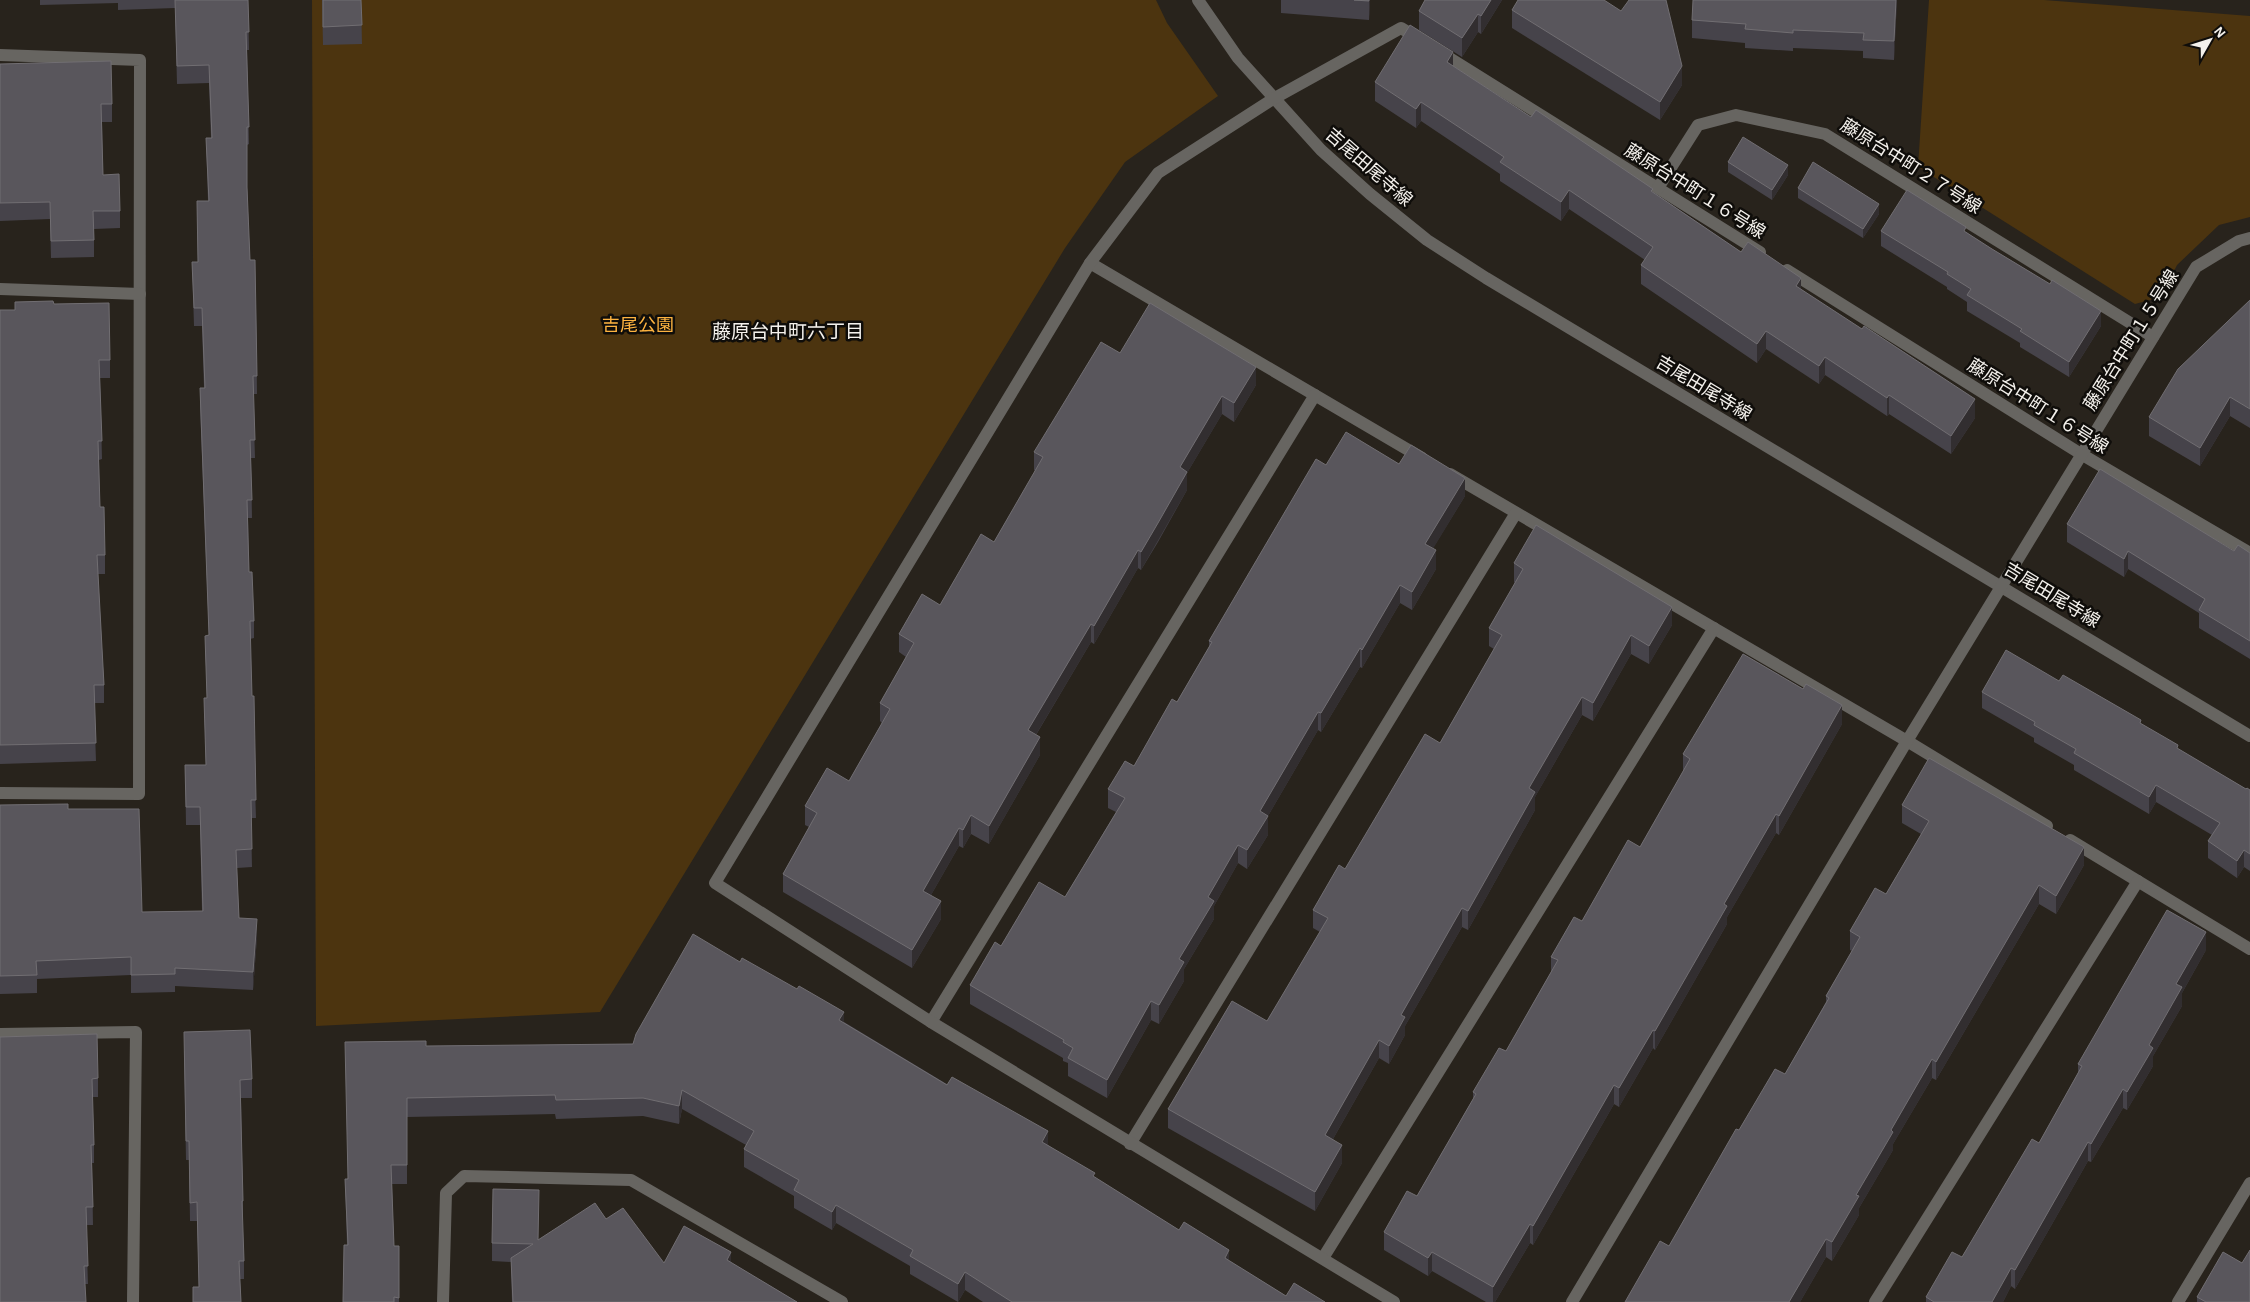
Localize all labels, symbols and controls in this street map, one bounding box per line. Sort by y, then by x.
north arrow [2185,15,2235,65]
text: N [2211,24,2228,41]
street label: 藤原台中町２７号線 [1837,115,1985,217]
street label: 吉尾田尾寺線 [1322,124,1416,210]
street label: 藤原台中町１６号線 [1621,140,1769,242]
street label: 藤原台中町１５号線 [2080,266,2182,414]
park label: 吉尾公園 [602,316,674,335]
district label: 藤原台中町六丁目 [712,321,864,342]
street label: 吉尾田尾寺線 [1653,352,1755,424]
street label: 藤原台中町１６号線 [1964,355,2112,457]
street label: 吉尾田尾寺線 [2001,559,2103,631]

